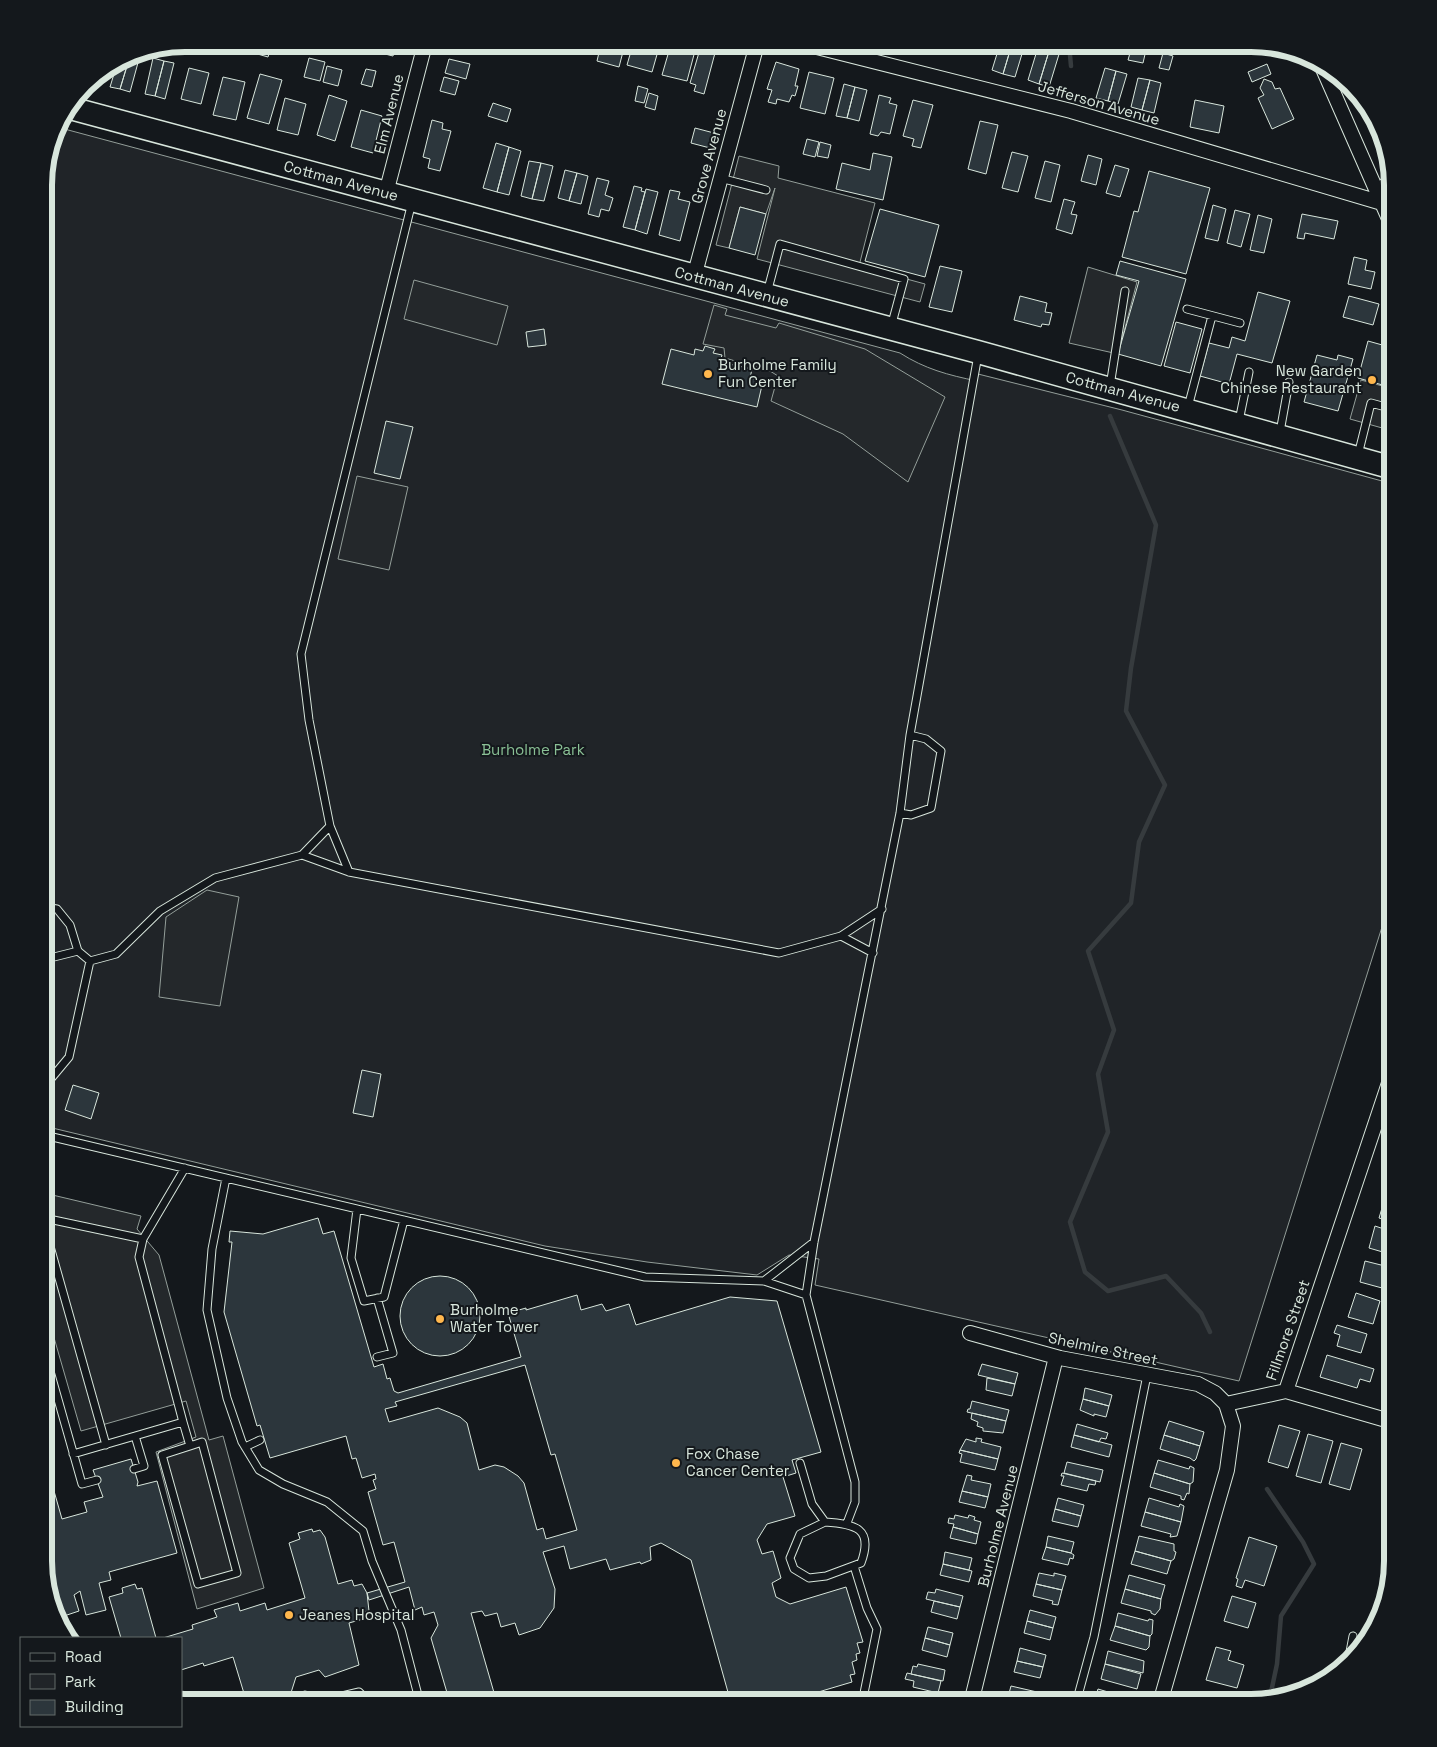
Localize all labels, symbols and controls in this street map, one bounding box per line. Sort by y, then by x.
street label: Elm Avenue [369,72,408,156]
street label: Jefferson Avenue [1036,76,1162,129]
street label: Grove Avenue [687,106,730,205]
street label: Cottman Avenue [282,156,401,205]
street label: Cottman Avenue [673,262,792,311]
place label: Burholme Family Fun Center [718,355,837,391]
place label: New Garden Chinese Restaurant [1220,361,1362,397]
street label: Cottman Avenue [1064,367,1183,416]
marker: Burholme Family Fun Center [702,368,714,380]
marker: New Garden Chinese Restaurant [1366,374,1378,386]
park label: Burholme Park [481,740,585,759]
street label: Fillmore Street [1261,1277,1314,1383]
place label: Burholme Water Tower [450,1300,539,1336]
marker: Burholme Water Tower [434,1313,446,1325]
street label: Shelmire Street [1047,1328,1160,1369]
place label: Fox Chase Cancer Center [686,1444,790,1480]
marker: Fox Chase Cancer Center [670,1457,682,1469]
street label: Burholme Avenue [973,1463,1022,1589]
place label: Jeanes Hospital [299,1605,414,1624]
marker: Jeanes Hospital [283,1609,295,1621]
legend [20,1637,182,1727]
text: Road [65,1647,102,1666]
text: Park [65,1672,96,1691]
text: Building [65,1697,124,1716]

